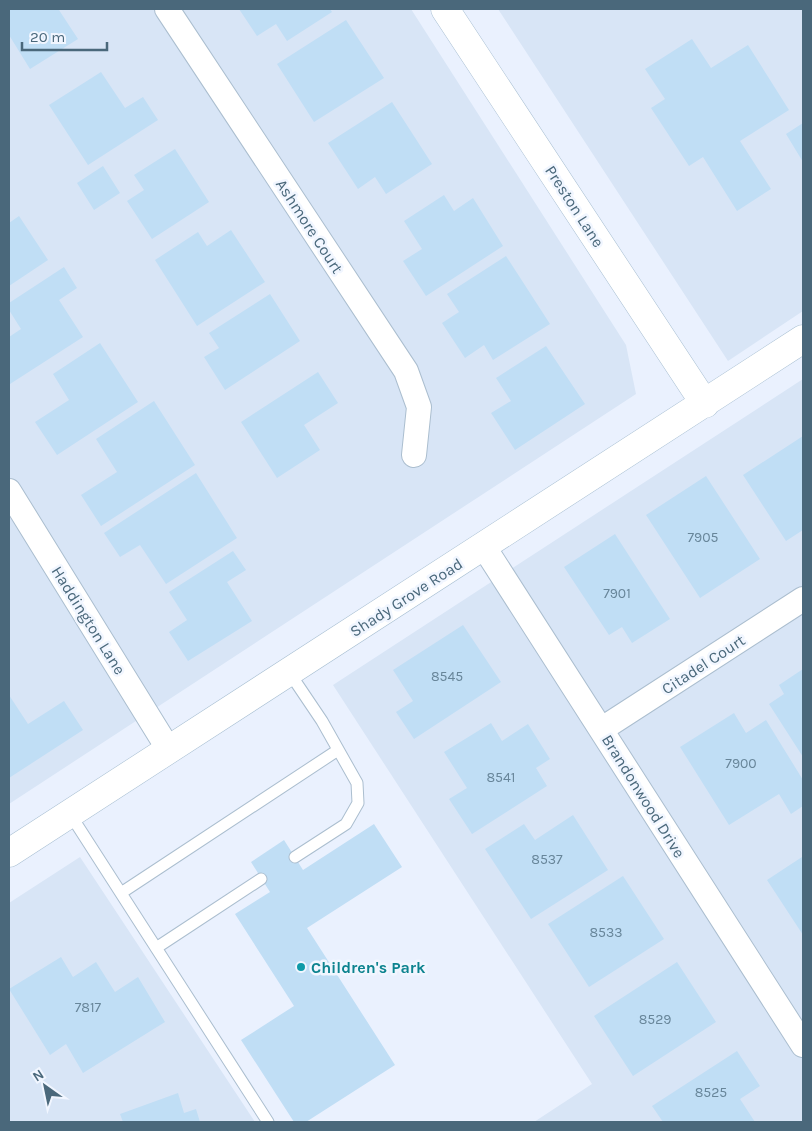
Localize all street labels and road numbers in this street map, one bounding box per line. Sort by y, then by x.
street label: Preston Lane [541,162,608,251]
street label: Ashmore Court [272,175,347,277]
street label: Shady Grove Road [346,554,466,641]
street label: Haddington Lane [48,563,130,678]
street label: Citadel Court [658,630,748,698]
street label: Brandonwood Drive [598,731,689,861]

